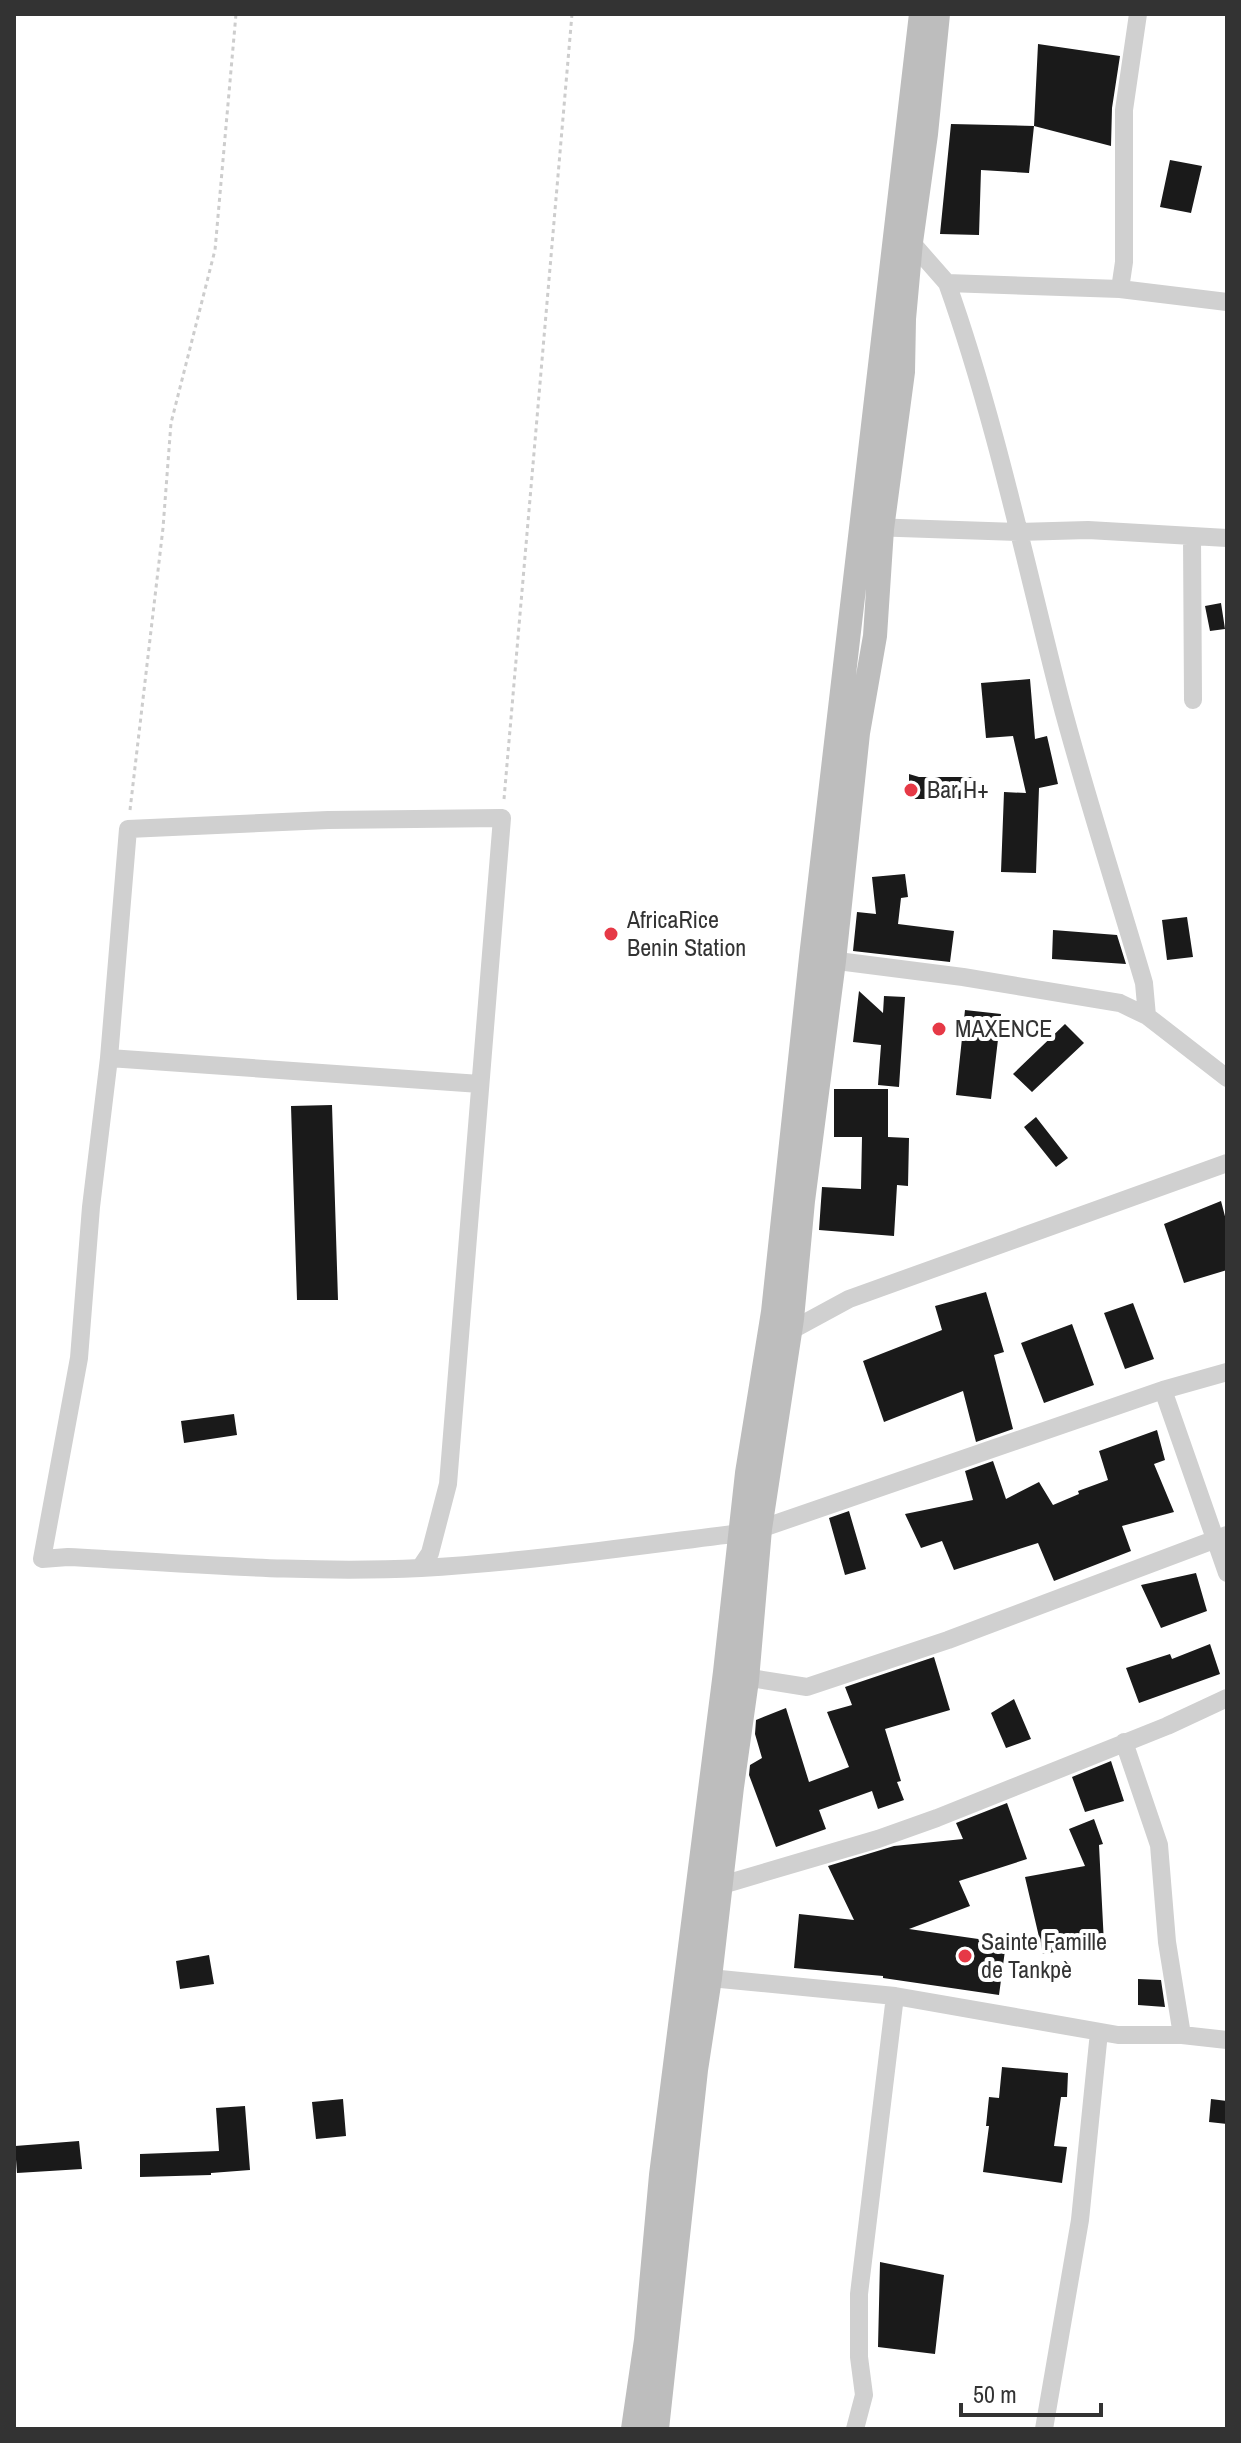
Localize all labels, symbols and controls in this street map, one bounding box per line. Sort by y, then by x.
place label: Bar H+ [927,773,989,805]
marker: Bar H+ [902,781,920,799]
place label: AfricaRice Benin Station [626,903,746,963]
marker: AfricaRice Benin Station [602,925,620,943]
place label: MAXENCE [955,1012,1052,1044]
marker: MAXENCE [930,1020,948,1038]
place label: Sainte Famille de Tankpè [981,1925,1107,1985]
marker: Sainte Famille de Tankpè [956,1947,974,1965]
scale bar [961,2367,1101,2417]
text: 50 m [973,2378,1017,2410]

